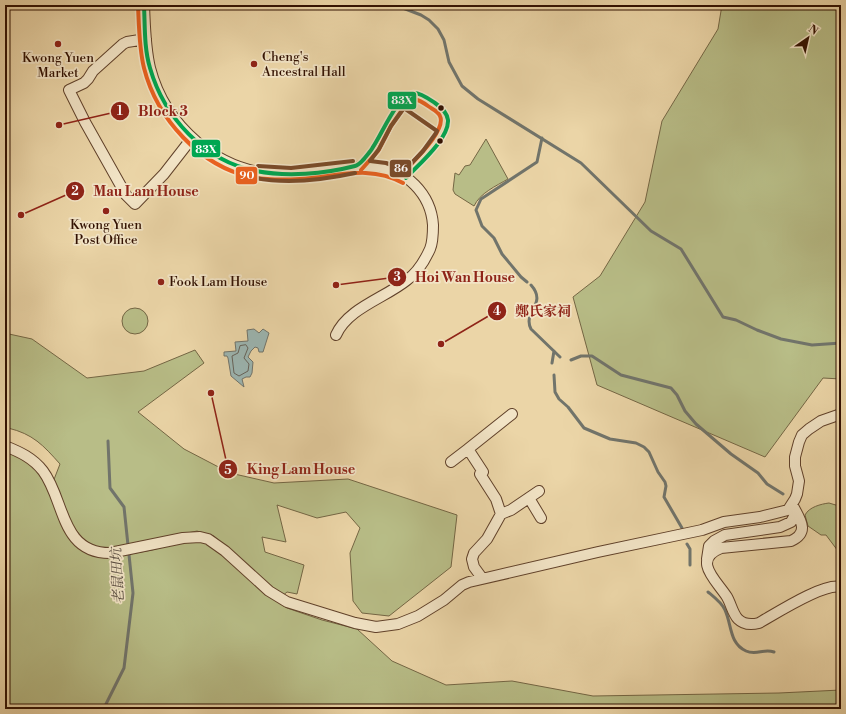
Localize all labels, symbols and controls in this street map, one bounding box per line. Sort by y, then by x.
north arrow [788,18,828,58]
text: N [806,22,821,39]
marker: Kwong Yuen Market [53,39,63,49]
place label: Cheng's Ancestral Hall [261,49,346,80]
place label: Kwong Yuen Market [22,50,94,81]
marker: Cheng's Ancestral Hall [249,59,259,69]
line badge: 83X [387,91,417,110]
text: 83X [391,94,414,108]
callout: Block 3 [110,98,196,124]
text: Block 3 [138,103,188,121]
unlabelled marker [436,103,446,113]
text: 1 [117,104,123,119]
unlabelled marker [435,136,445,146]
line badge: 83X [191,139,221,158]
text: 83X [195,143,218,157]
line badge: 86 [389,159,412,178]
text: 86 [394,162,408,176]
line badge: 90 [235,166,258,185]
text: 90 [240,169,254,183]
callout: Mau Lam House [65,178,206,204]
text: Mau Lam House [93,183,199,201]
text: 2 [71,184,79,199]
marker: Kwong Yuen Post Office [101,206,111,216]
place label: Kwong Yuen Post Office [70,217,142,248]
callout: Hoi Wan House [387,264,523,290]
text: Hoi Wan House [415,269,515,287]
text: 3 [393,270,401,285]
place label: Fook Lam House [169,274,268,290]
marker: Fook Lam House [156,277,166,287]
callout: 鄭氏家祠 [487,298,579,324]
text: 鄭氏家祠 [515,303,571,321]
text: 4 [493,304,501,319]
callout: King Lam House [218,456,363,482]
text: King Lam House [247,461,356,479]
text: 5 [224,463,232,478]
water label: 老鼠田坑 [107,546,128,604]

